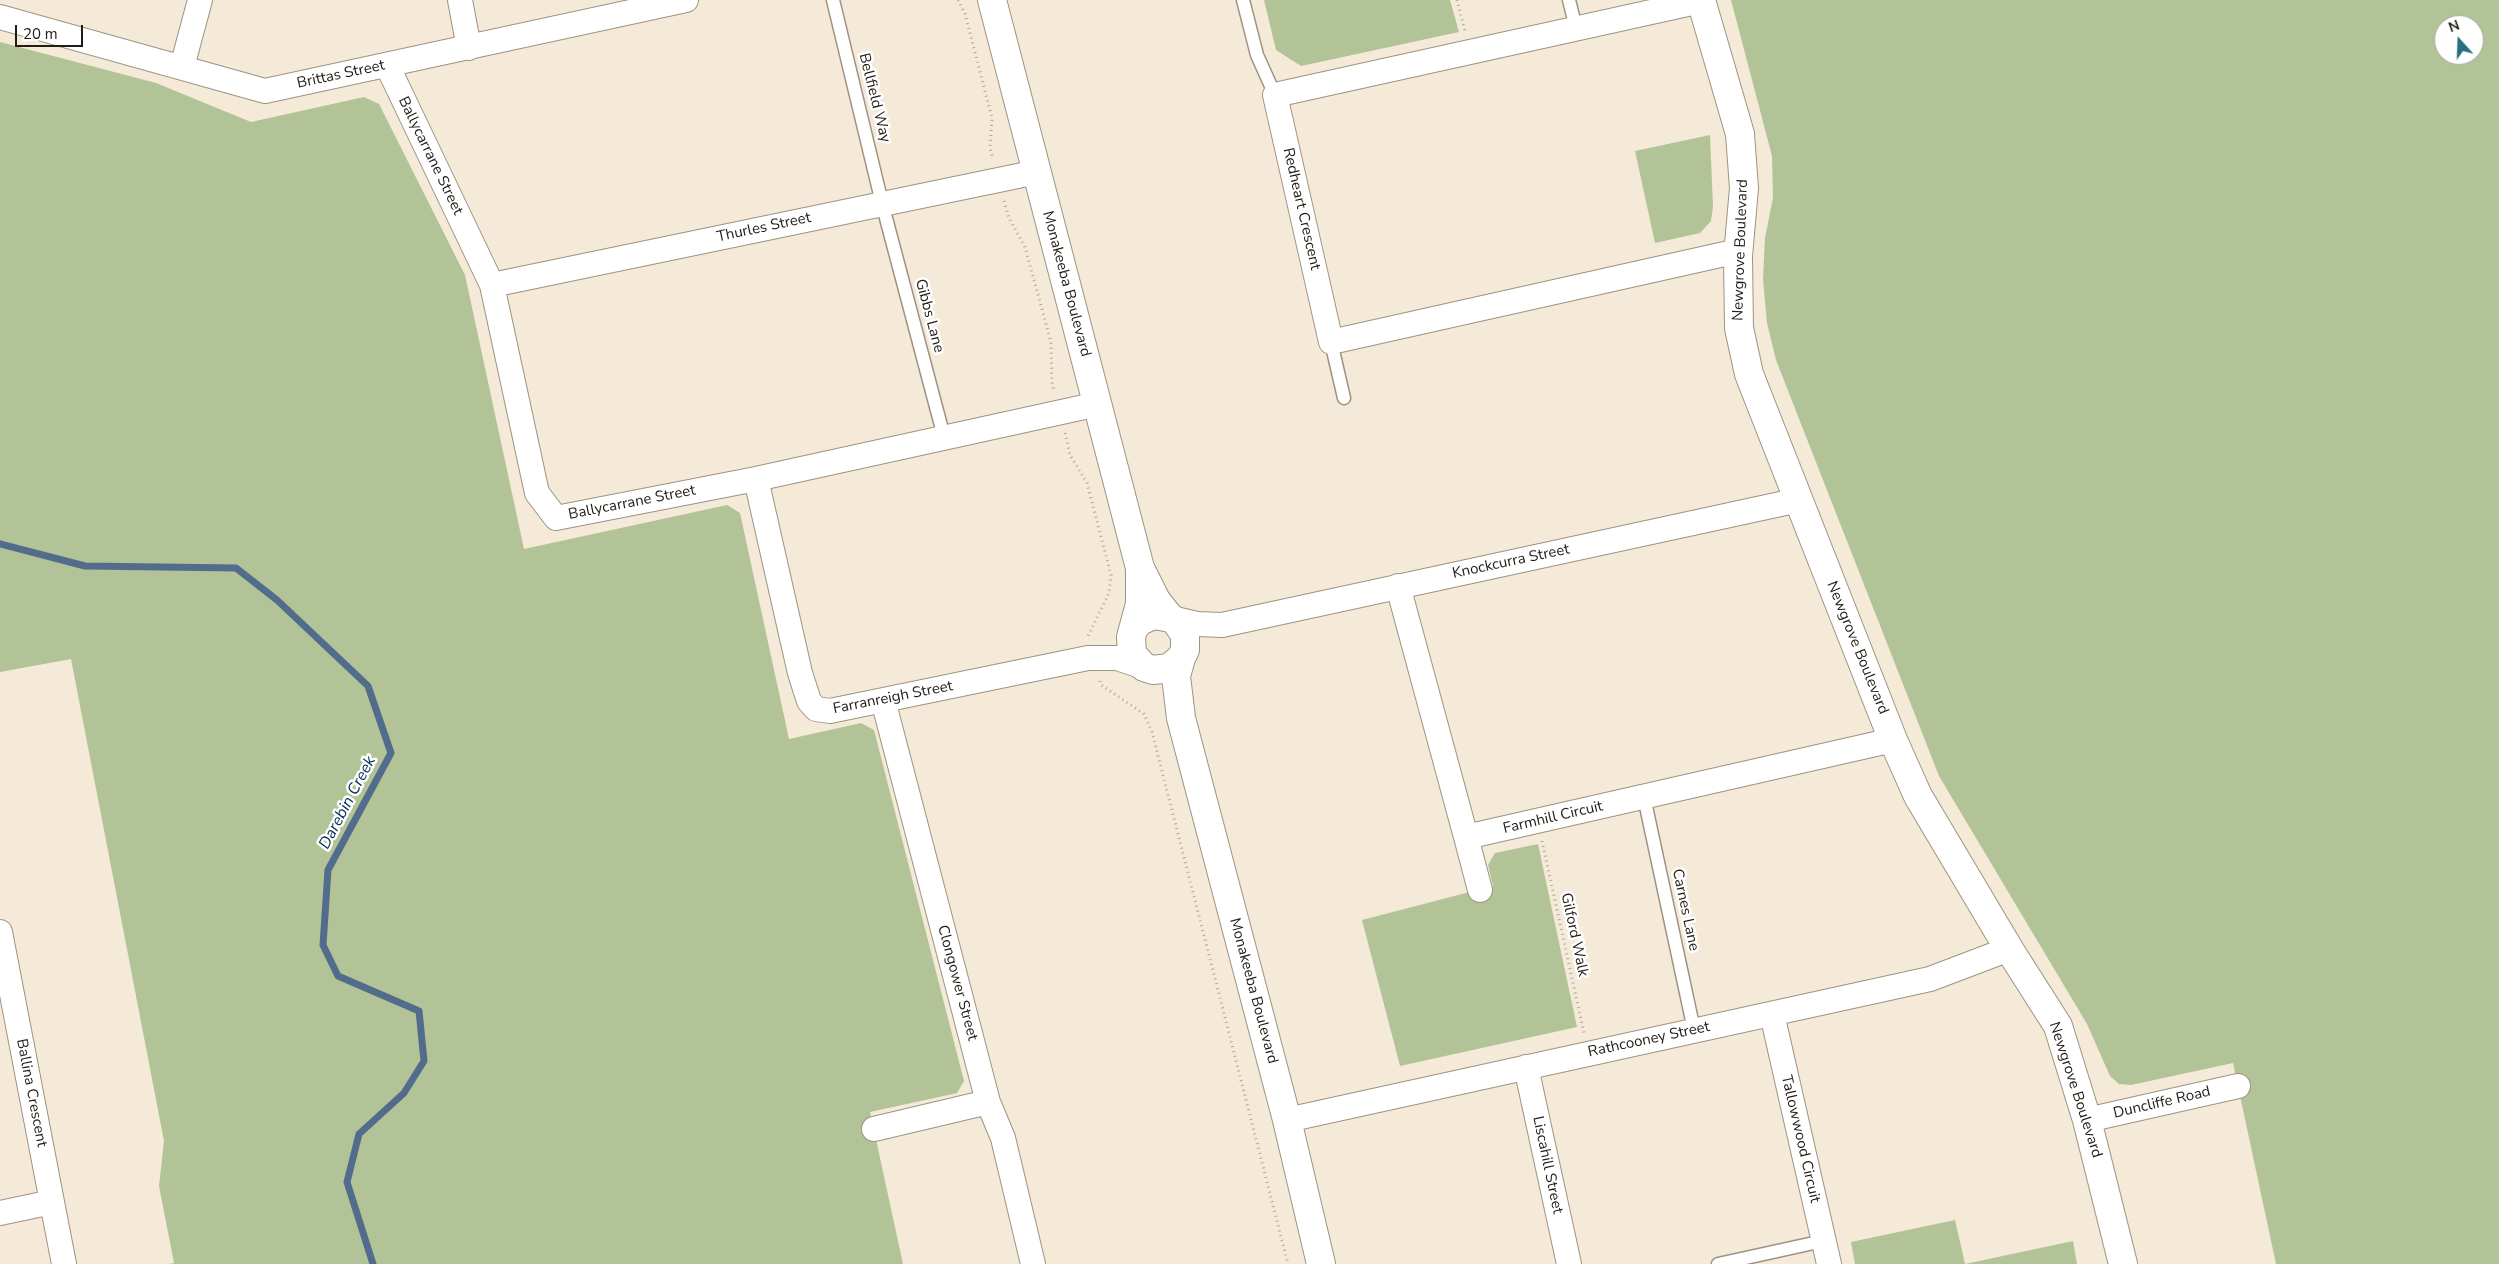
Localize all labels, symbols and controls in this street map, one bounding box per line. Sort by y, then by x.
scale bar [18,15,85,47]
north arrow [2434,15,2484,65]
text: N [2446,16,2462,37]
text: 20 m [23,24,58,44]
street label: Bellfield Way [854,51,894,145]
street label: Brittas Street [295,57,387,93]
street label: Ballycarrane Street [394,94,466,218]
street label: Redheart Crescent [1278,146,1324,272]
street label: Newgrove Boulevard [1730,179,1752,321]
street label: Thurles Street [715,209,813,247]
street label: Monakeeba Boulevard [1038,209,1094,359]
street label: Gibbs Lane [911,277,947,355]
street label: Ballycarrane Street [567,482,697,524]
street label: Knockcurra Street [1451,541,1571,583]
street label: Newgrove Boulevard [1822,579,1892,717]
street label: Farranreigh Street [831,678,955,718]
water label: Darebin Creek [316,753,380,853]
street label: Farmhill Circuit [1501,798,1605,838]
street label: Carnes Lane [1668,867,1702,953]
street label: Gilford Walk [1556,891,1592,979]
street label: Monakeeba Boulevard [1225,916,1281,1066]
street label: Clongower Street [933,923,981,1043]
street label: Rathcooney Street [1586,1018,1712,1062]
street label: Newgrove Boulevard [2045,1020,2105,1160]
street label: Ballina Crescent [12,1037,50,1149]
street label: Tallowwood Circuit [1777,1073,1823,1205]
street label: Duncliffe Road [2112,1083,2212,1123]
street label: Liscahill Street [1528,1115,1566,1215]

